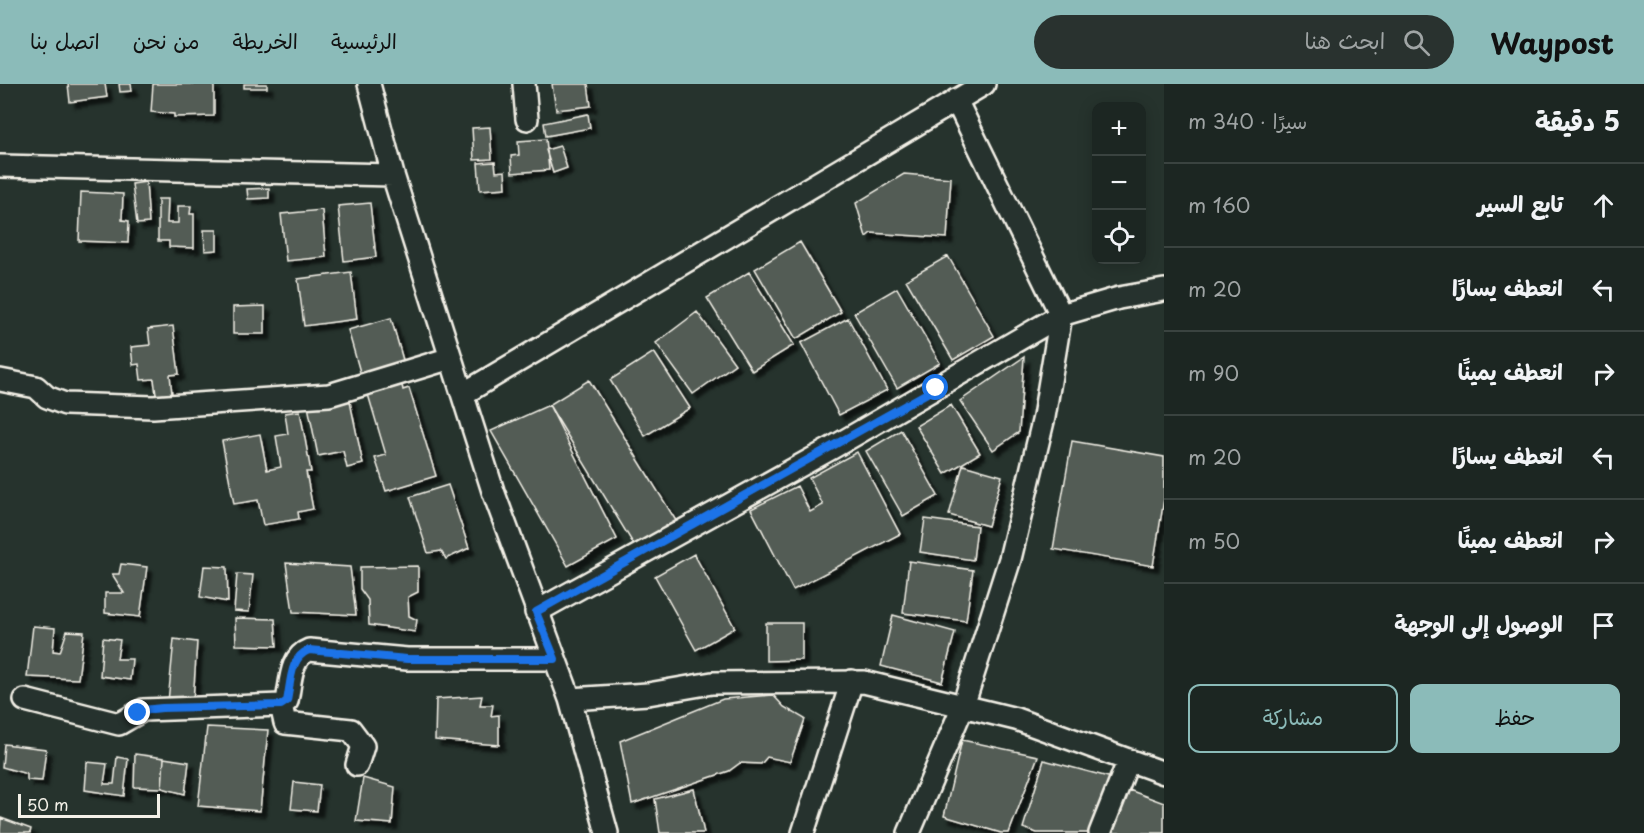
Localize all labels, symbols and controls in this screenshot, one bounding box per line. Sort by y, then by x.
search box [1034,15,1454,69]
text: Waypost [1490,21,1614,64]
text: ابحث هنا [1304,23,1385,56]
text: اتصل بنا [30,24,100,56]
text: من نحن [133,24,199,56]
text: الخريطة [232,24,298,56]
text: الرئيسية [331,24,397,56]
icon: search [1400,26,1433,59]
text: 5 دقيقة [1535,101,1620,140]
map controls [1092,102,1146,264]
button: + [1092,102,1146,156]
text: سيرًا · 340 m [1188,106,1307,136]
button: − [1092,156,1146,210]
text: تابع السير [1478,186,1563,219]
icon: ahead [1587,189,1620,222]
text: 160 m [1188,190,1250,220]
button: locate [1092,210,1146,264]
text: انعطف يسارًا [1452,270,1563,303]
icon: left [1587,273,1620,306]
text: 20 m [1188,274,1241,304]
text: انعطف يمينًا [1458,354,1563,387]
icon: right [1587,357,1620,390]
text: 90 m [1188,358,1239,388]
route start [922,374,948,400]
text: انعطف يسارًا [1452,438,1563,471]
icon: left [1587,441,1620,474]
text: 20 m [1188,442,1241,472]
text: انعطف يمينًا [1458,522,1563,555]
icon: right [1587,525,1620,558]
text: 50 m [1188,526,1240,556]
text: الوصول إلى الوجهة [1394,606,1563,639]
icon: arrive [1587,609,1620,642]
button: مشاركة [1188,684,1398,753]
button: حفظ [1410,684,1620,753]
route end [124,699,150,725]
scale bar [18,791,160,818]
text: 50 m [27,792,68,816]

